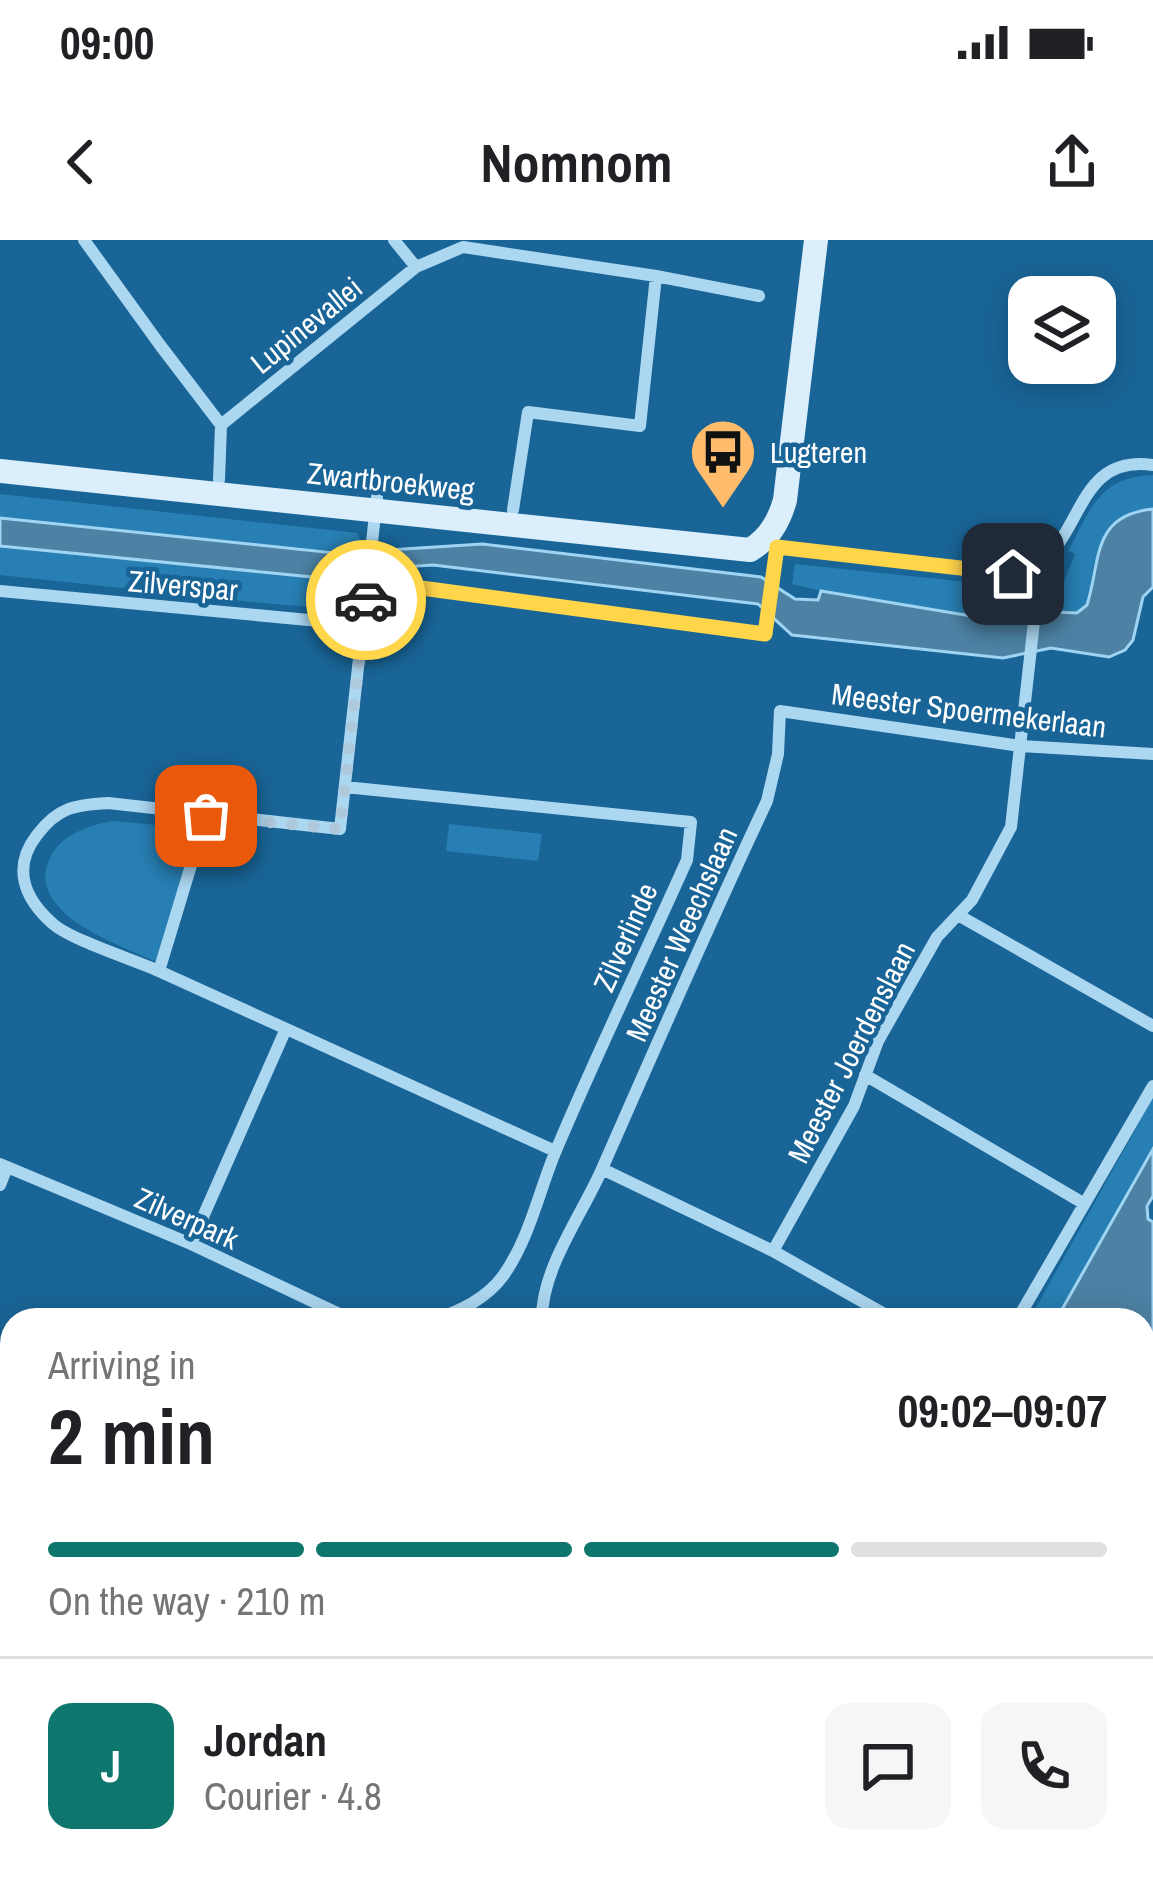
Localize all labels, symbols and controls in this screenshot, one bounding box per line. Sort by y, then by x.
text: 09:00 [60,12,154,73]
text: Nomnom [481,126,672,199]
icon: back [48,129,114,195]
icon: share [1039,129,1105,195]
street label: Lupinevallei [242,268,370,382]
map controls [1008,276,1116,384]
button: layers [1008,276,1116,384]
bus stop icon: Lugteren [688,417,758,511]
place label: Lugteren [770,432,867,472]
street label: Zwartbroekweg [305,452,477,510]
pin [962,523,1064,625]
courier [306,540,426,660]
icon: home [980,541,1046,607]
street label: Zilverspar [127,560,240,610]
icon: car [333,567,399,633]
street label: Meester Spoermekerlaan [829,673,1109,747]
pin [155,765,257,867]
icon: bag [173,783,239,849]
street label: Meester Weechslaan [616,821,746,1047]
street label: Zilverlinde [583,876,667,998]
street label: Meester Joerdenslaan [778,934,924,1170]
street label: Zilverpark [129,1177,246,1259]
text: Arriving in [48,1339,196,1391]
text: 09:02–09:07 [898,1380,1107,1441]
text: 2 min [48,1383,215,1488]
text: On the way · 210 m [48,1575,325,1627]
button: chat [825,1703,951,1829]
button: phone [981,1703,1107,1829]
text: Jordan [204,1709,327,1770]
text: J [101,1735,121,1796]
text: Courier · 4.8 [204,1770,382,1822]

